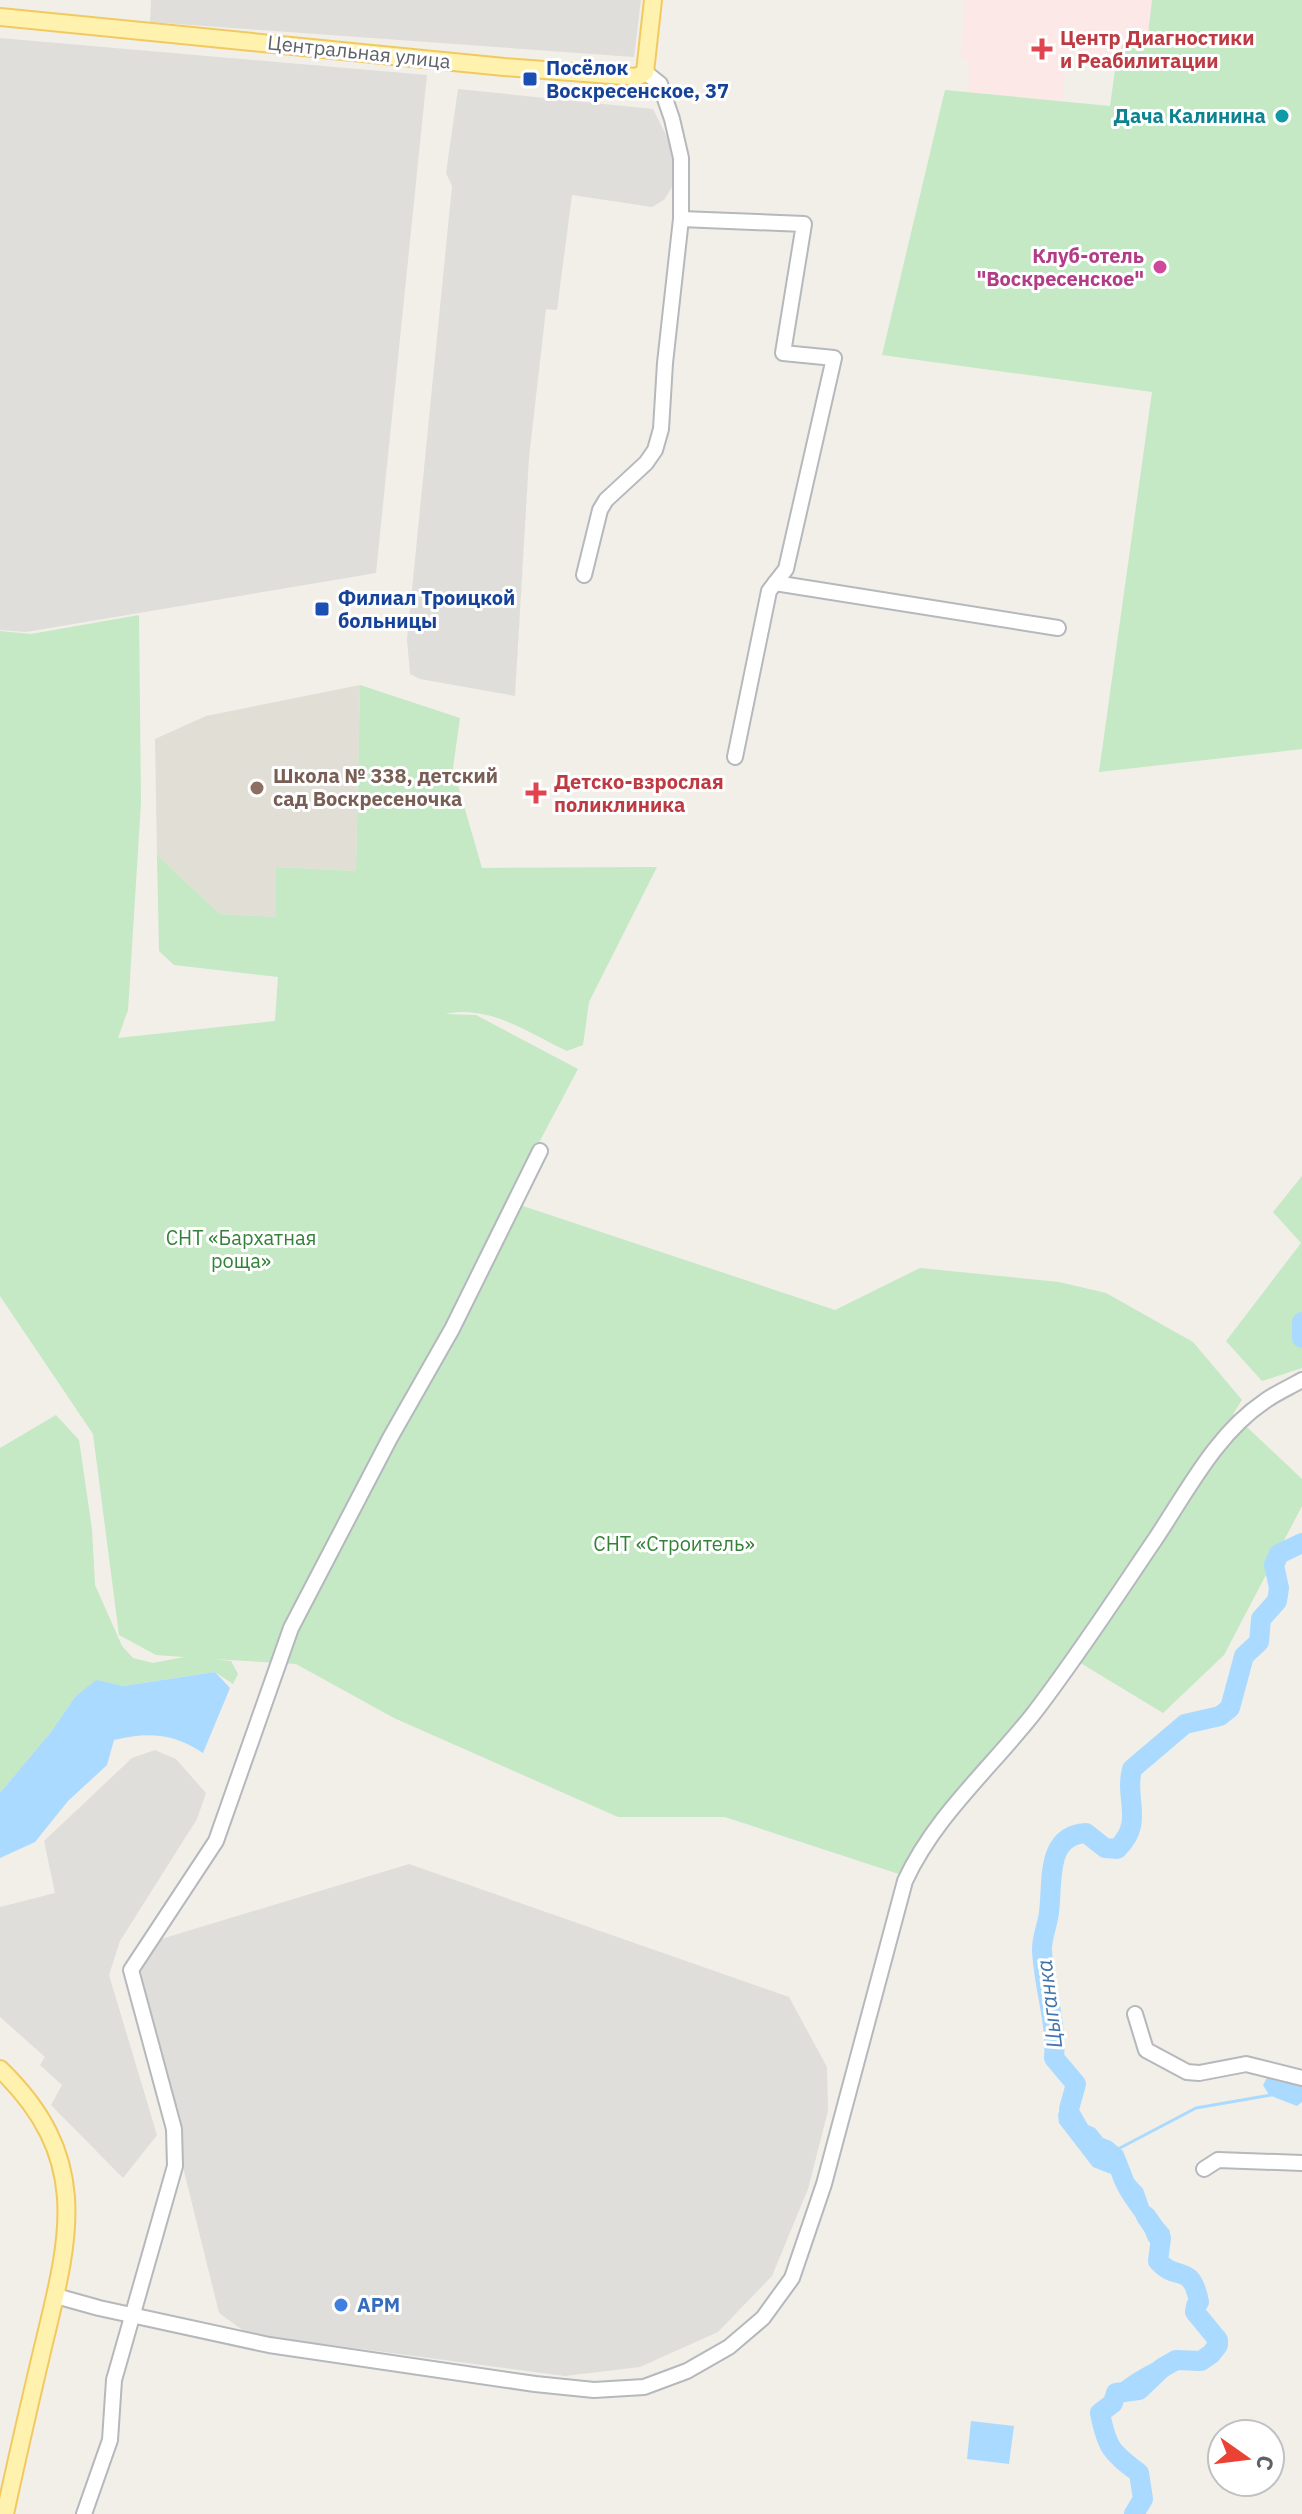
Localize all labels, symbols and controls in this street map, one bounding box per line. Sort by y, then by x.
place label: Центр Диагностики и Реабилитации [1060,24,1254,74]
street label: Центральная улица [266,28,452,75]
marker: Центр Диагностики и Реабилитации [1031,38,1053,60]
place label: Посёлок Воскресенское, 37 [546,54,729,104]
marker: Посёлок Воскресенское, 37 [521,70,539,88]
place label: Дача Калинина [1114,102,1266,129]
marker: Дача Калинина [1273,107,1291,125]
place label: Клуб-отель "Воскресенское" [976,242,1144,292]
marker: Клуб-отель "Воскресенское" [1151,258,1169,276]
place label: Филиал Троицкой больницы [338,584,515,634]
marker: Филиал Троицкой больницы [313,600,331,618]
place label: Школа № 338, детский сад Воскресеночка [273,762,498,812]
place label: Детско-взрослая поликлиника [554,768,724,818]
marker: Школа № 338, детский сад Воскресеночка [248,779,266,797]
marker: Детско-взрослая поликлиника [525,782,547,804]
park label: СНТ «Бархатная роща» [166,1224,316,1274]
park label: СНТ «Строитель» [593,1530,755,1557]
water label: Цыганка [1029,1958,1068,2050]
place label: АРМ [357,2291,400,2318]
marker: АРМ [332,2296,350,2314]
north arrow [1206,2418,1286,2498]
text: С [1250,2453,1282,2473]

